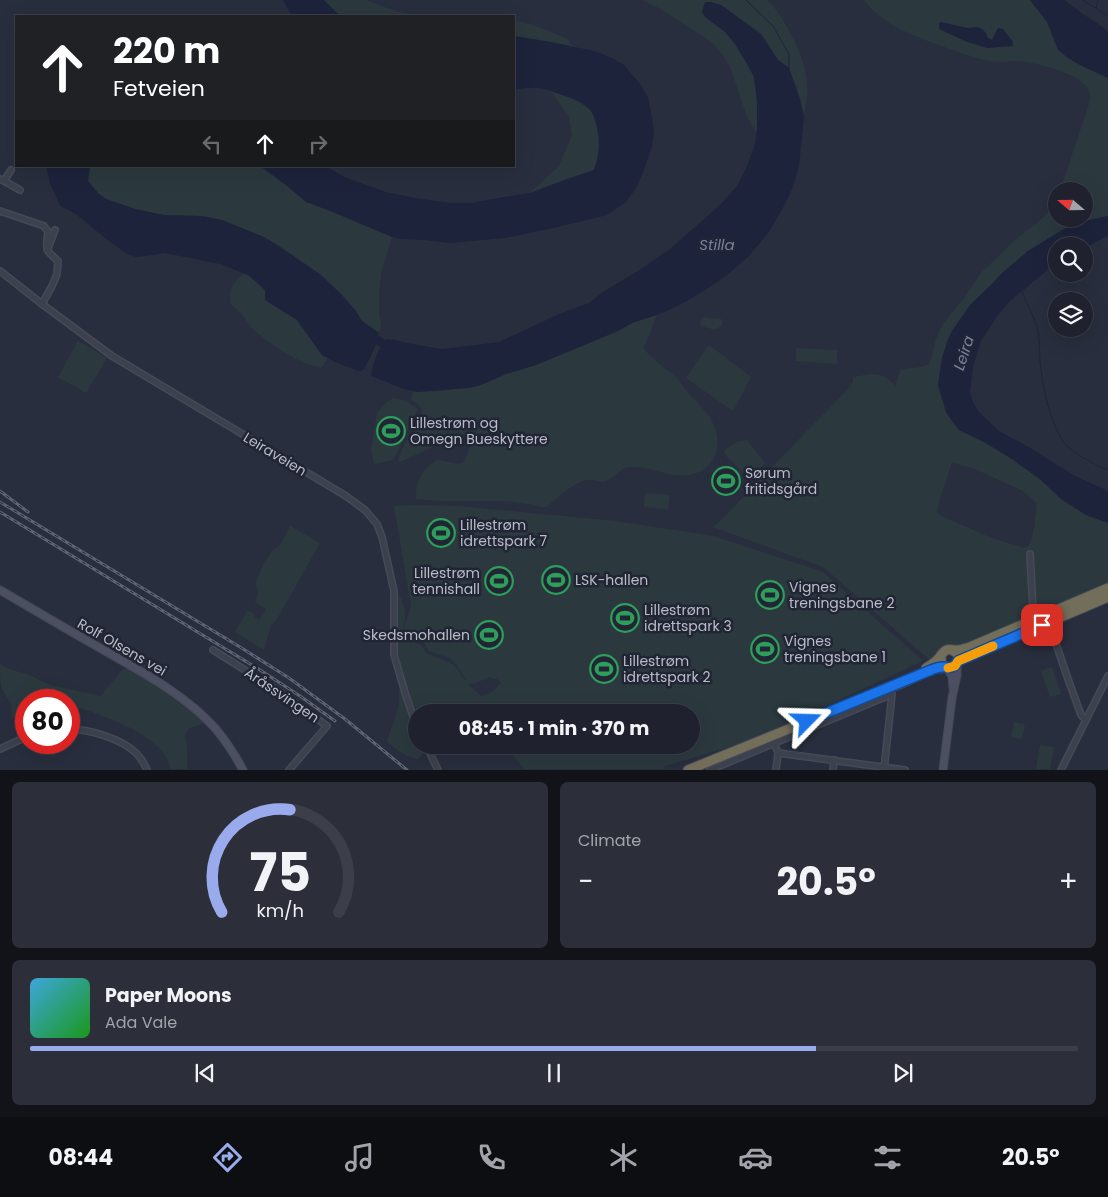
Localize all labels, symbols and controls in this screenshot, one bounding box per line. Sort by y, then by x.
text: 220 m [113,26,220,75]
icon: ahead [30,35,95,100]
text: Fetveien [113,73,205,104]
icon: left [198,130,226,158]
icon: ahead [251,130,279,158]
icon: right [304,130,332,158]
north arrow [1048,182,1092,228]
map controls [1048,182,1093,337]
water label: Stilla [699,234,735,255]
button: search [1048,237,1093,282]
button: layers [1048,292,1093,337]
water label: Leira [948,333,979,373]
place label: Lillestrøm og Omegn Bueskyttere [410,413,548,449]
sports icon: Lillestrøm og Omegn Bueskyttere [376,416,406,446]
street label: Leiraveien [240,427,310,481]
place label: Sørum fritidsgård [745,463,817,499]
sports icon: Sørum fritidsgård [711,466,741,496]
place label: Lillestrøm idrettspark 7 [460,515,547,551]
sports icon: Lillestrøm idrettspark 7 [426,518,456,548]
place label: Lillestrøm tennishall [412,563,480,599]
sports icon: LSK-hallen [541,565,571,595]
sports icon: Lillestrøm tennishall [484,566,514,596]
place label: LSK-hallen [575,570,648,590]
place label: Vignes treningsbane 2 [789,577,895,613]
sports icon: Vignes treningsbane 2 [755,580,785,610]
place label: Lillestrøm idrettspark 3 [644,600,732,636]
sports icon: Lillestrøm idrettspark 3 [610,603,640,633]
pin [1021,604,1063,646]
icon: arrive [1028,611,1056,639]
street label: Rolf Olsens vei [74,613,170,681]
sports icon: Skedsmohallen [474,620,504,650]
place label: Skedsmohallen [363,625,470,645]
place label: Vignes treningsbane 1 [784,631,886,667]
sports icon: Vignes treningsbane 1 [750,634,780,664]
place label: Lillestrøm idrettspark 2 [623,651,710,687]
sports icon: Lillestrøm idrettspark 2 [589,654,619,684]
street label: Åråssvingen [241,663,323,727]
speed limit sign: 80 [15,689,80,754]
position arrow [780,694,832,746]
text: 08:45 · 1 min · 370 m [459,715,649,742]
text: Climate [578,829,641,852]
text: 75 [249,836,311,909]
text: 20.5° [776,855,876,908]
text: − [578,862,593,901]
text: + [1059,862,1078,901]
text: km/h [256,898,304,923]
text: Paper Moons [105,982,232,1009]
text: Ada Vale [105,1011,177,1034]
icon: previous [191,1059,219,1087]
icon: pause [540,1059,568,1087]
icon: next [889,1059,917,1087]
icon: directions [210,1140,245,1175]
icon: music [342,1140,377,1175]
icon: phone [474,1140,509,1175]
icon: climate [606,1140,641,1175]
icon: car [738,1140,773,1175]
icon: filters [870,1140,905,1175]
text: 08:44 [48,1142,113,1173]
text: 20.5° [1002,1142,1060,1173]

